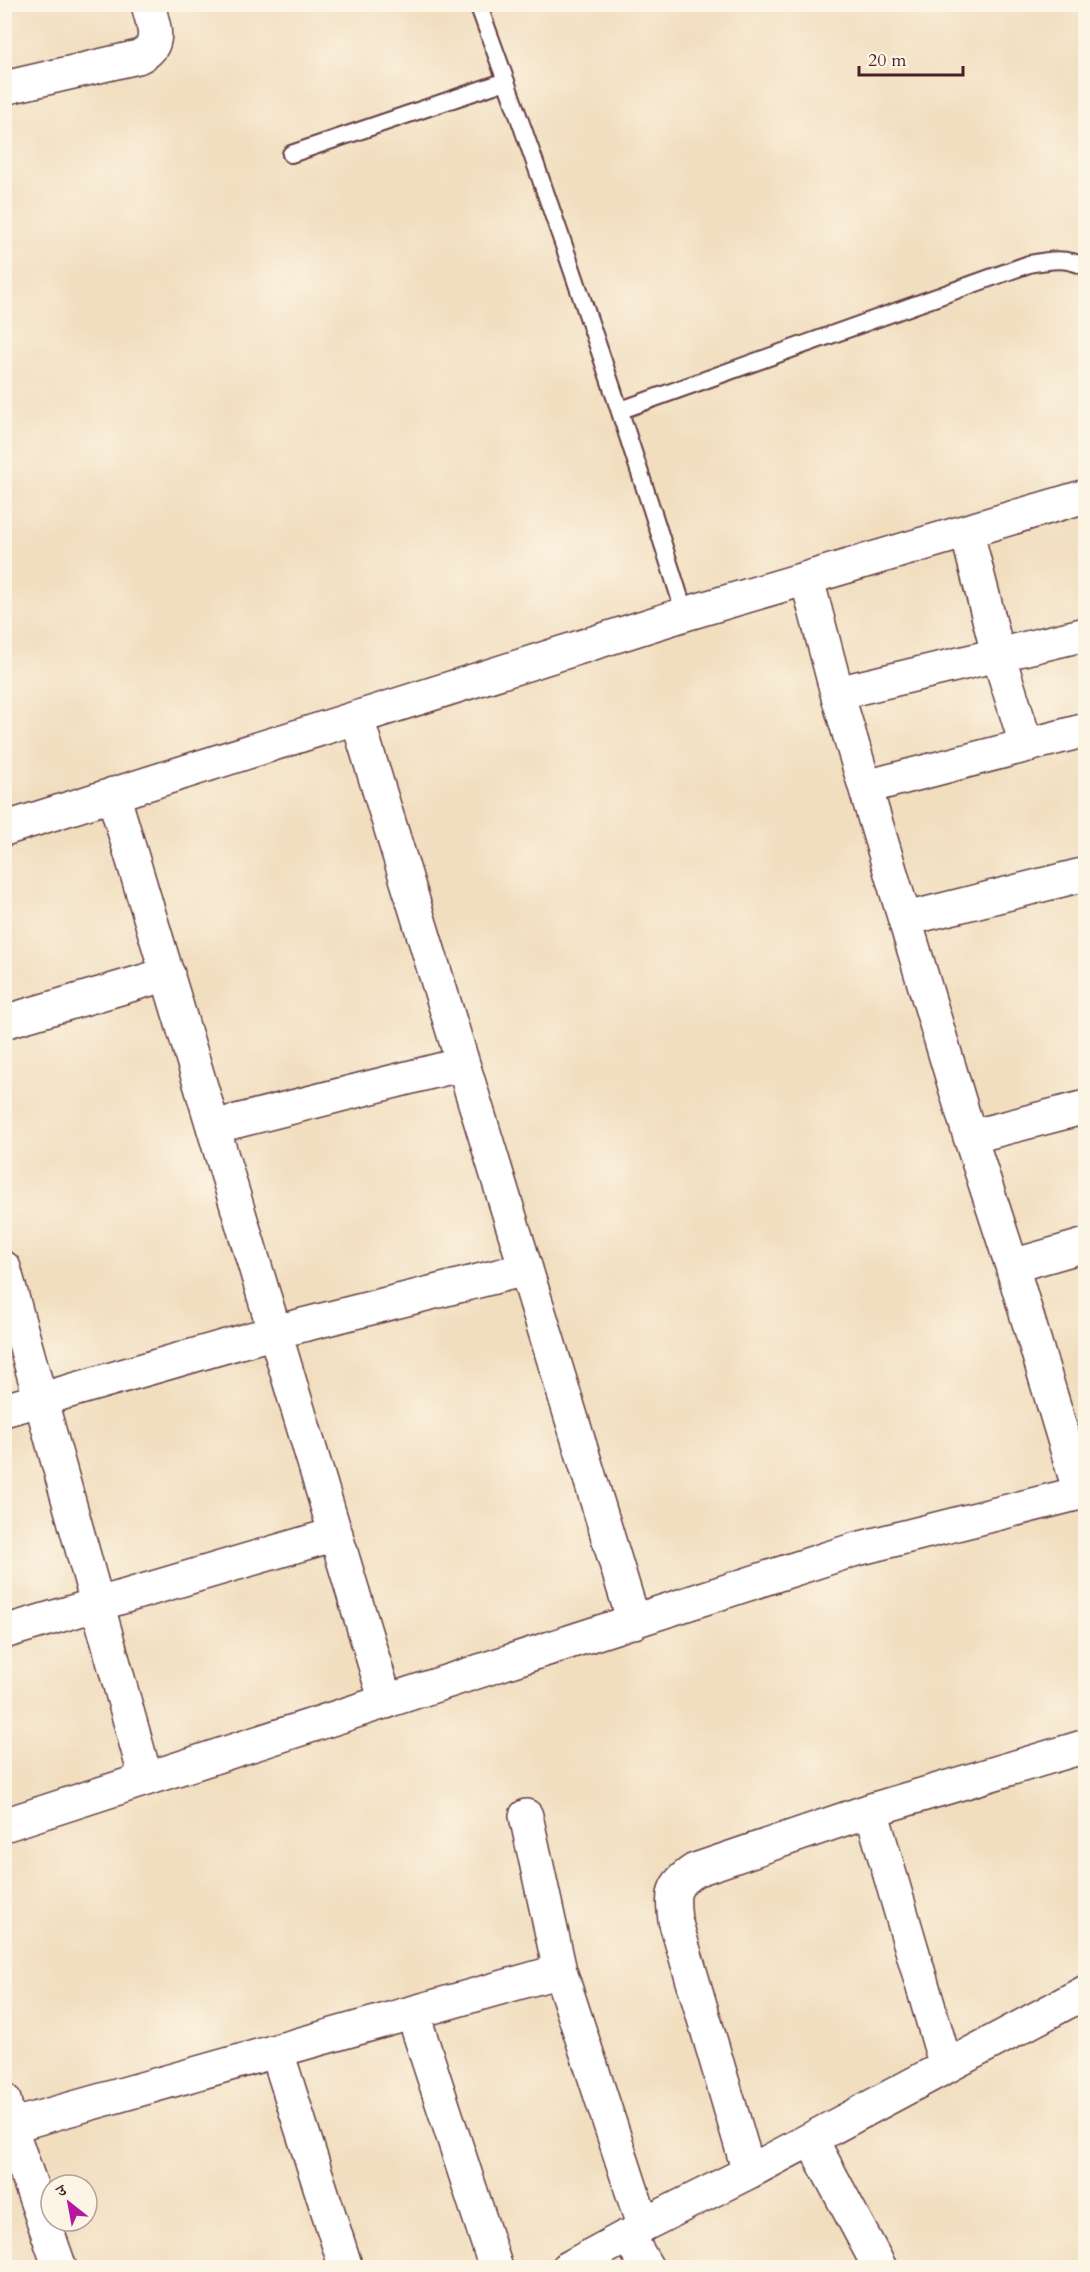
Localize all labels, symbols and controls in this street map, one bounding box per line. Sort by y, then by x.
scale bar [859,39,962,77]
text: 20 m [868,48,907,73]
north arrow [39,2173,99,2233]
text: उ [52,2179,73,2203]

